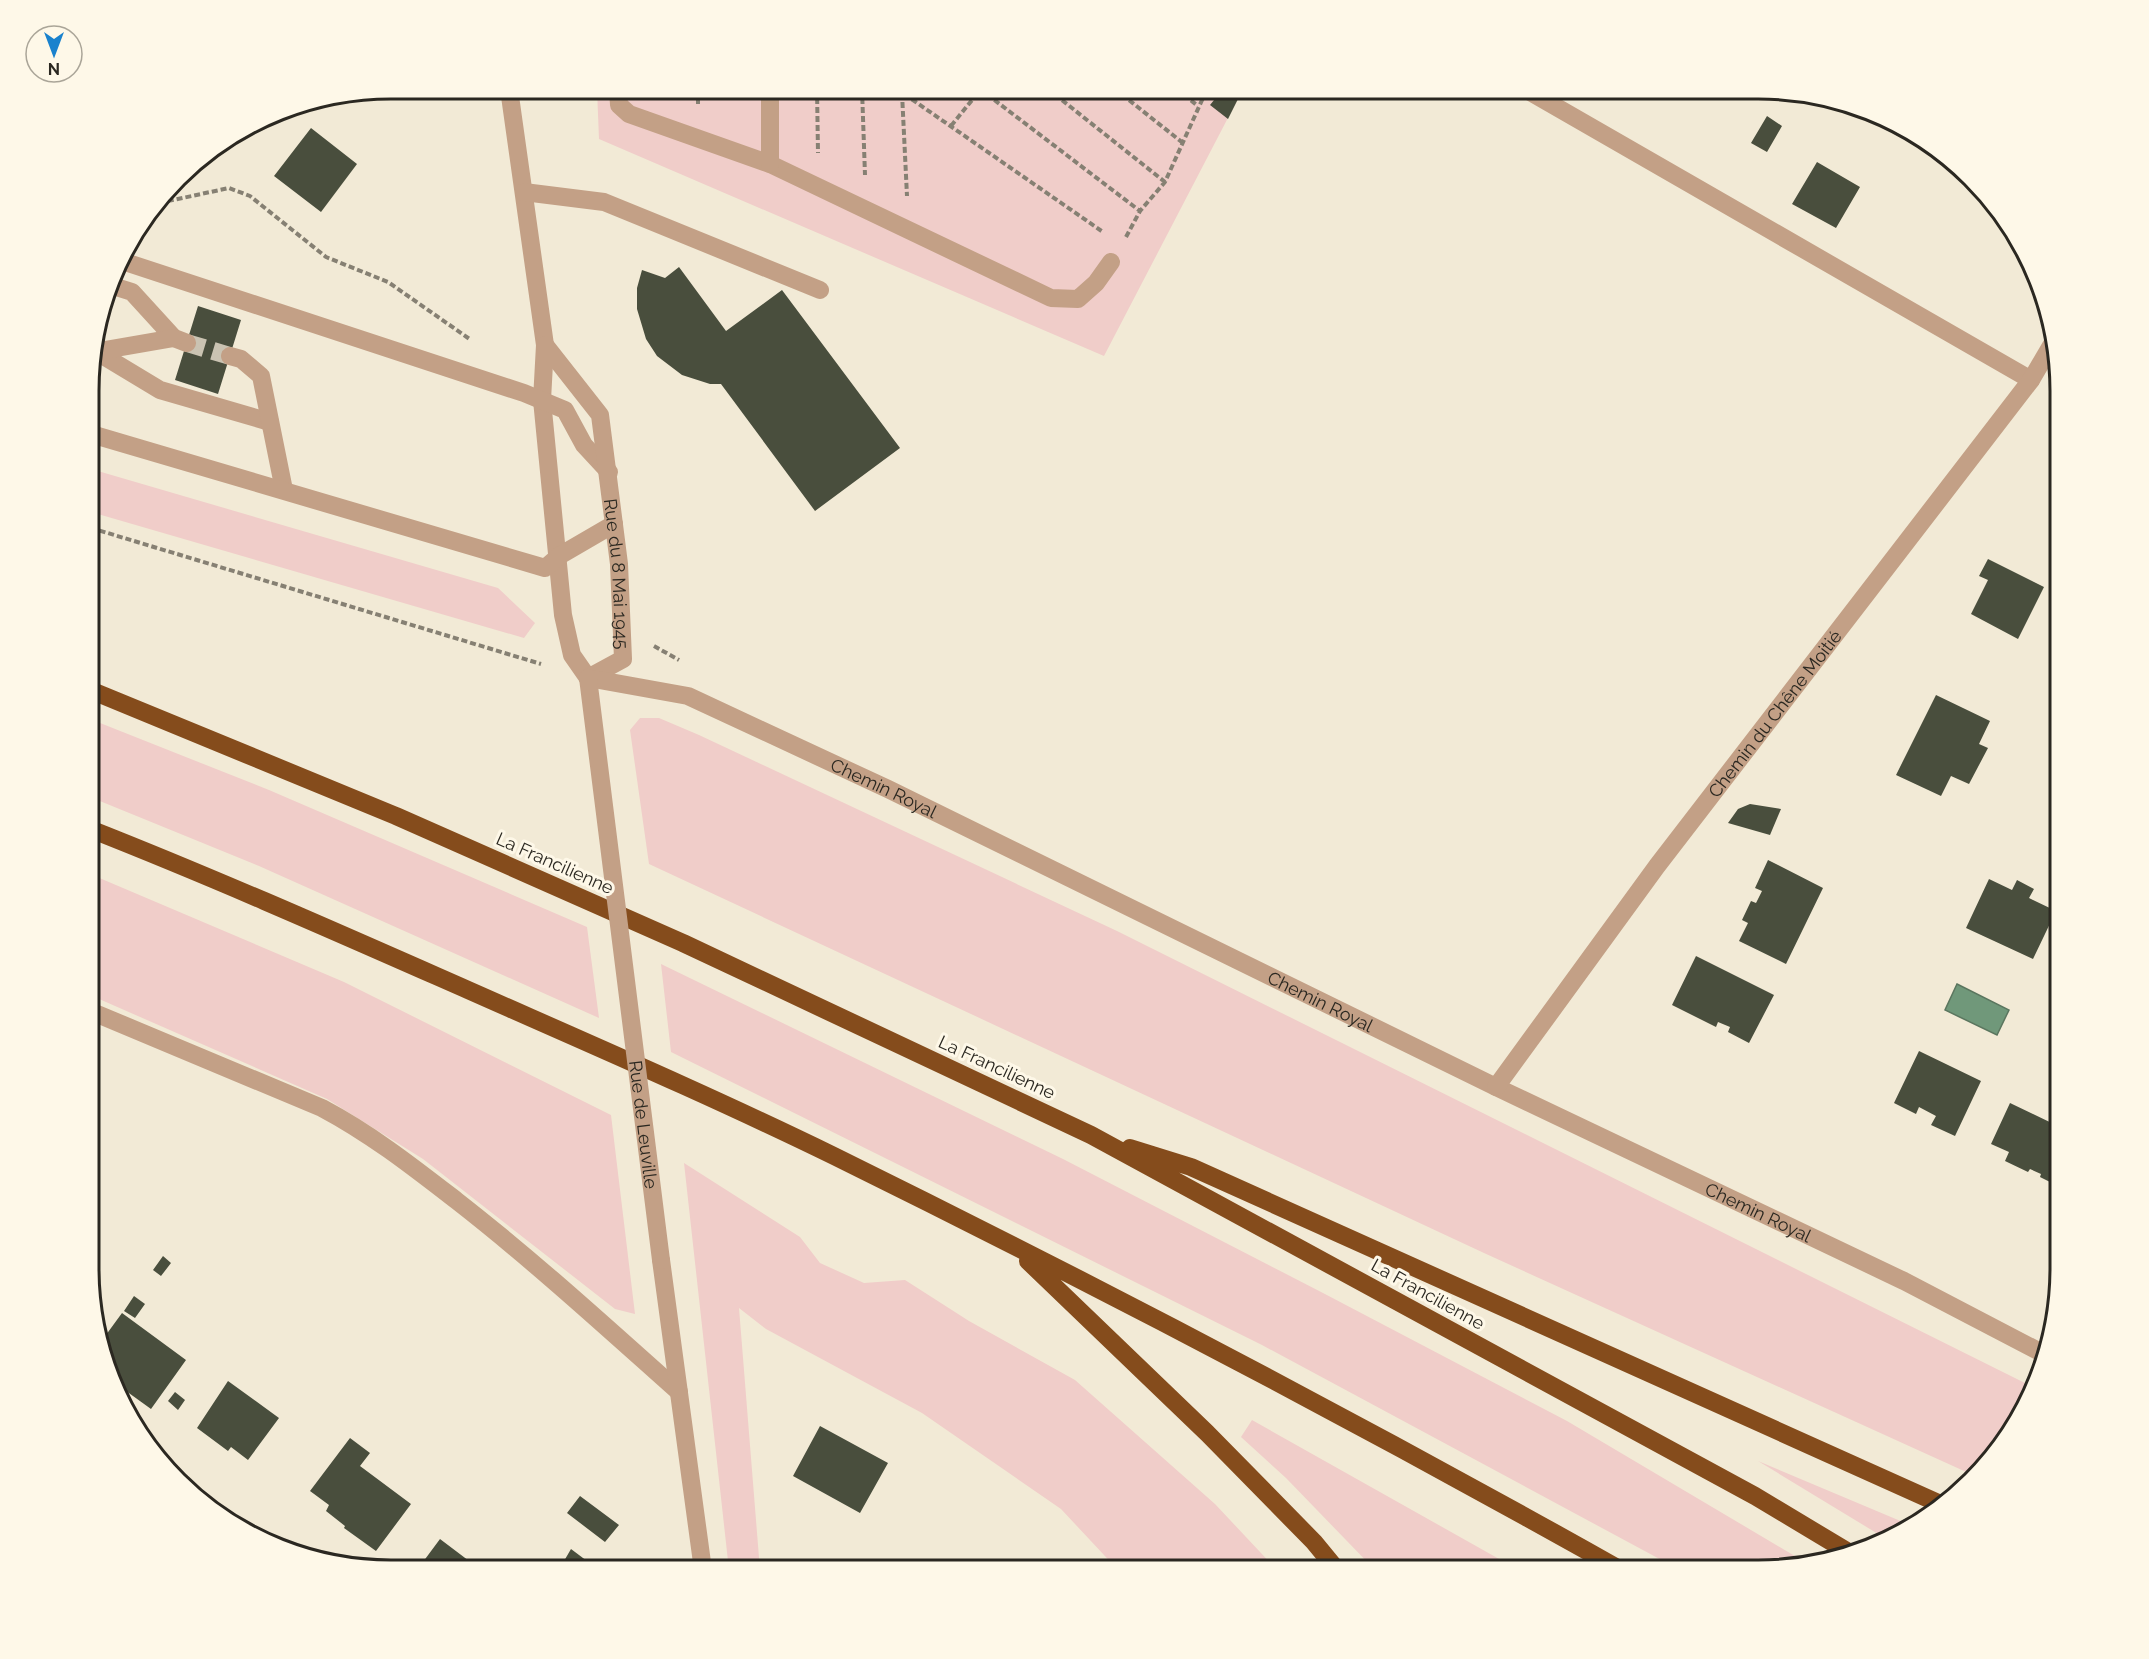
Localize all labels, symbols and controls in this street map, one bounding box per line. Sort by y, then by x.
north arrow [24,24,84,84]
text: N [48,59,60,78]
street label: Rue du 8 Mai 1945 [600,497,633,650]
street label: Chemin du Chêne Moitié [1703,625,1846,801]
street label: Chemin Royal [828,753,941,822]
street label: La Francilienne [493,828,617,898]
street label: Chemin Royal [1264,966,1377,1036]
street label: La Francilienne [935,1031,1059,1103]
street label: Rue de Leuville [626,1059,663,1190]
street label: Chemin Royal [1702,1178,1815,1246]
street label: La Francilienne [1368,1254,1489,1334]

